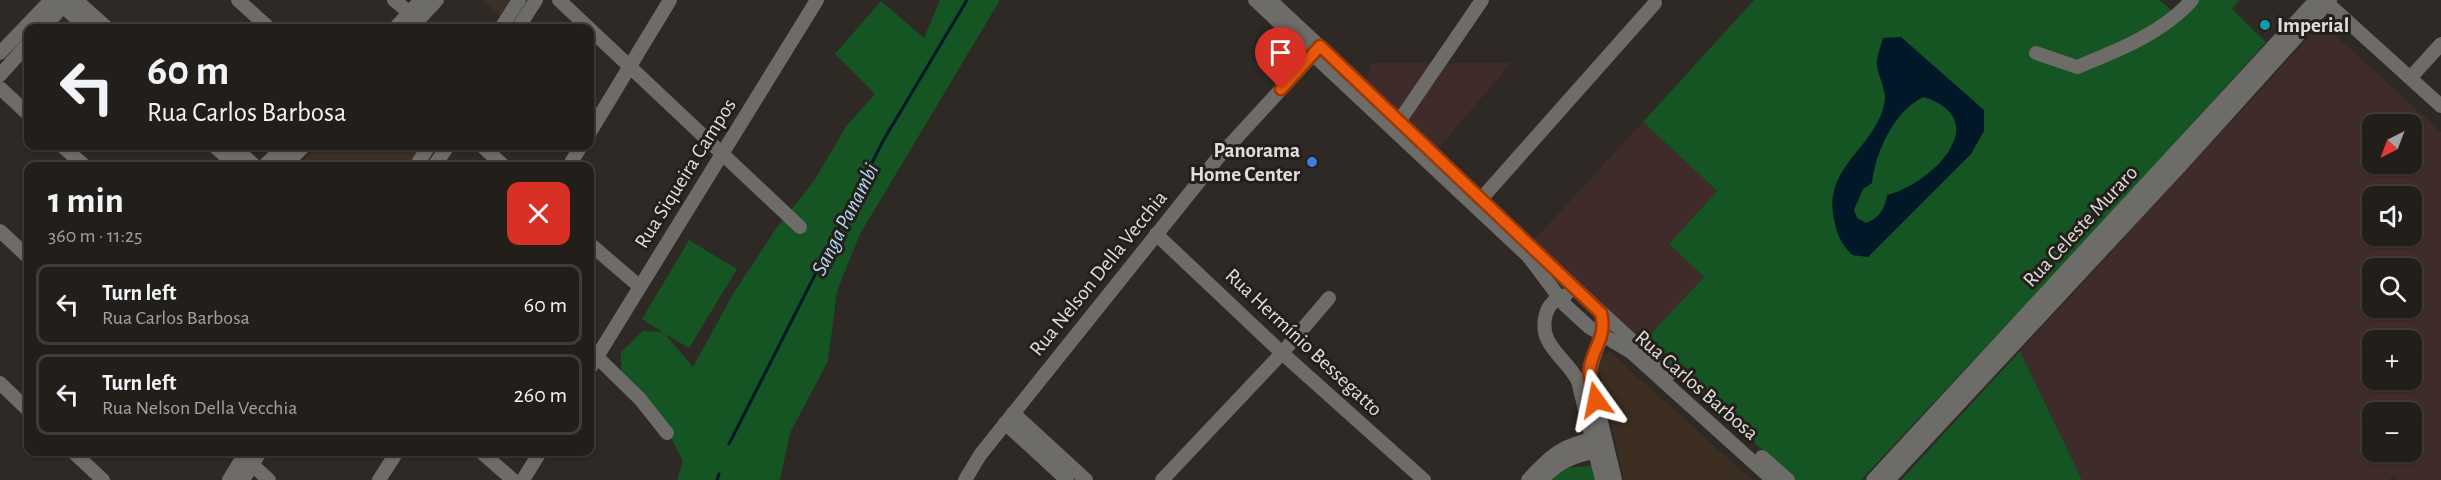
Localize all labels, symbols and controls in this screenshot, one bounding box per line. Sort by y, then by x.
place label: Imperial [2277,15,2349,36]
marker: Imperial [2258,18,2272,32]
pin [1255,27,1306,89]
icon: arrive [1264,36,1297,69]
icon: left [48,48,126,126]
text: 60 m [147,50,229,92]
street label: Rua Siqueira Campos [631,95,740,252]
text: Rua Carlos Barbosa [147,99,347,126]
north arrow [2362,114,2422,174]
map controls [2362,114,2422,462]
place label: Panorama Home Center [1190,140,1301,185]
marker: Panorama Home Center [1305,155,1319,169]
water label: Sanga Panambi [807,160,882,279]
street label: Rua Celeste Muraro [2019,162,2142,291]
button: close [507,182,570,245]
text: 1 min [48,183,124,219]
button: sound [2362,186,2422,246]
street label: Rua Nelson Della Vecchia [1026,187,1171,360]
text: 360 m · 11:25 [48,226,142,246]
button: search [2362,258,2422,318]
street label: Rua Hermínio Bessegatto [1221,264,1386,420]
text: Turn left [102,282,176,304]
icon: left [51,288,84,321]
text: 60 m [524,294,567,316]
text: Rua Carlos Barbosa [102,308,250,328]
street label: Rua Carlos Barbosa [1631,327,1762,444]
button: + [2362,330,2422,390]
position arrow [1564,368,1628,432]
text: Turn left [102,372,176,394]
icon: left [51,378,84,411]
text: 260 m [514,384,567,406]
text: Rua Nelson Della Vecchia [102,398,298,418]
button: − [2362,402,2422,462]

